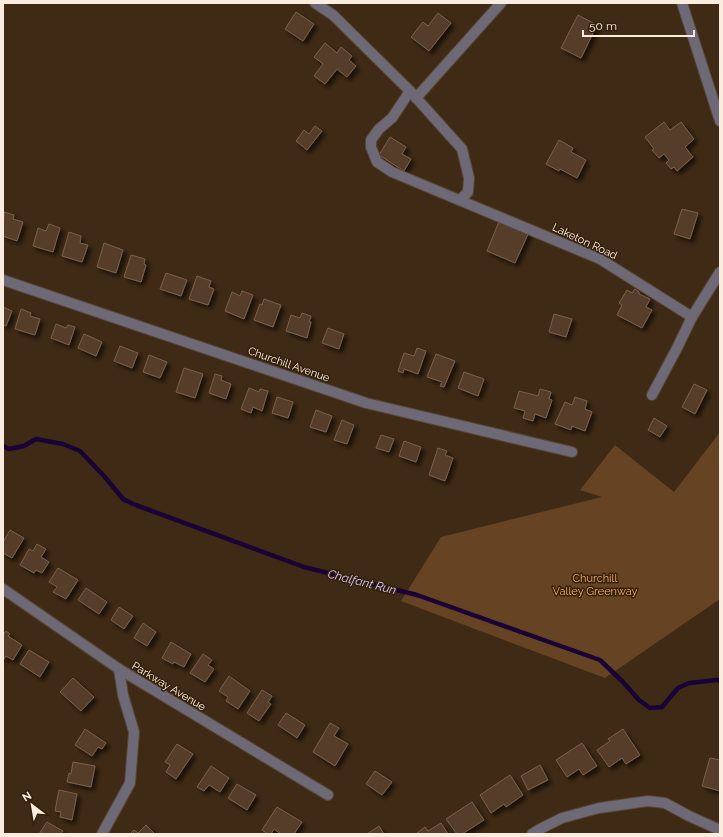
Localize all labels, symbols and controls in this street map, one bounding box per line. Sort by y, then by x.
scale bar [583,12,694,38]
text: 50 m [589,19,617,33]
street label: Laketon Road [550,221,619,262]
street label: Churchill Avenue [246,344,332,385]
water label: Chalfant Run [326,567,398,597]
park label: Churchill Valley Greenway [553,572,638,598]
street label: Parkway Avenue [129,659,208,714]
north arrow [12,785,52,825]
text: N [20,789,34,805]

